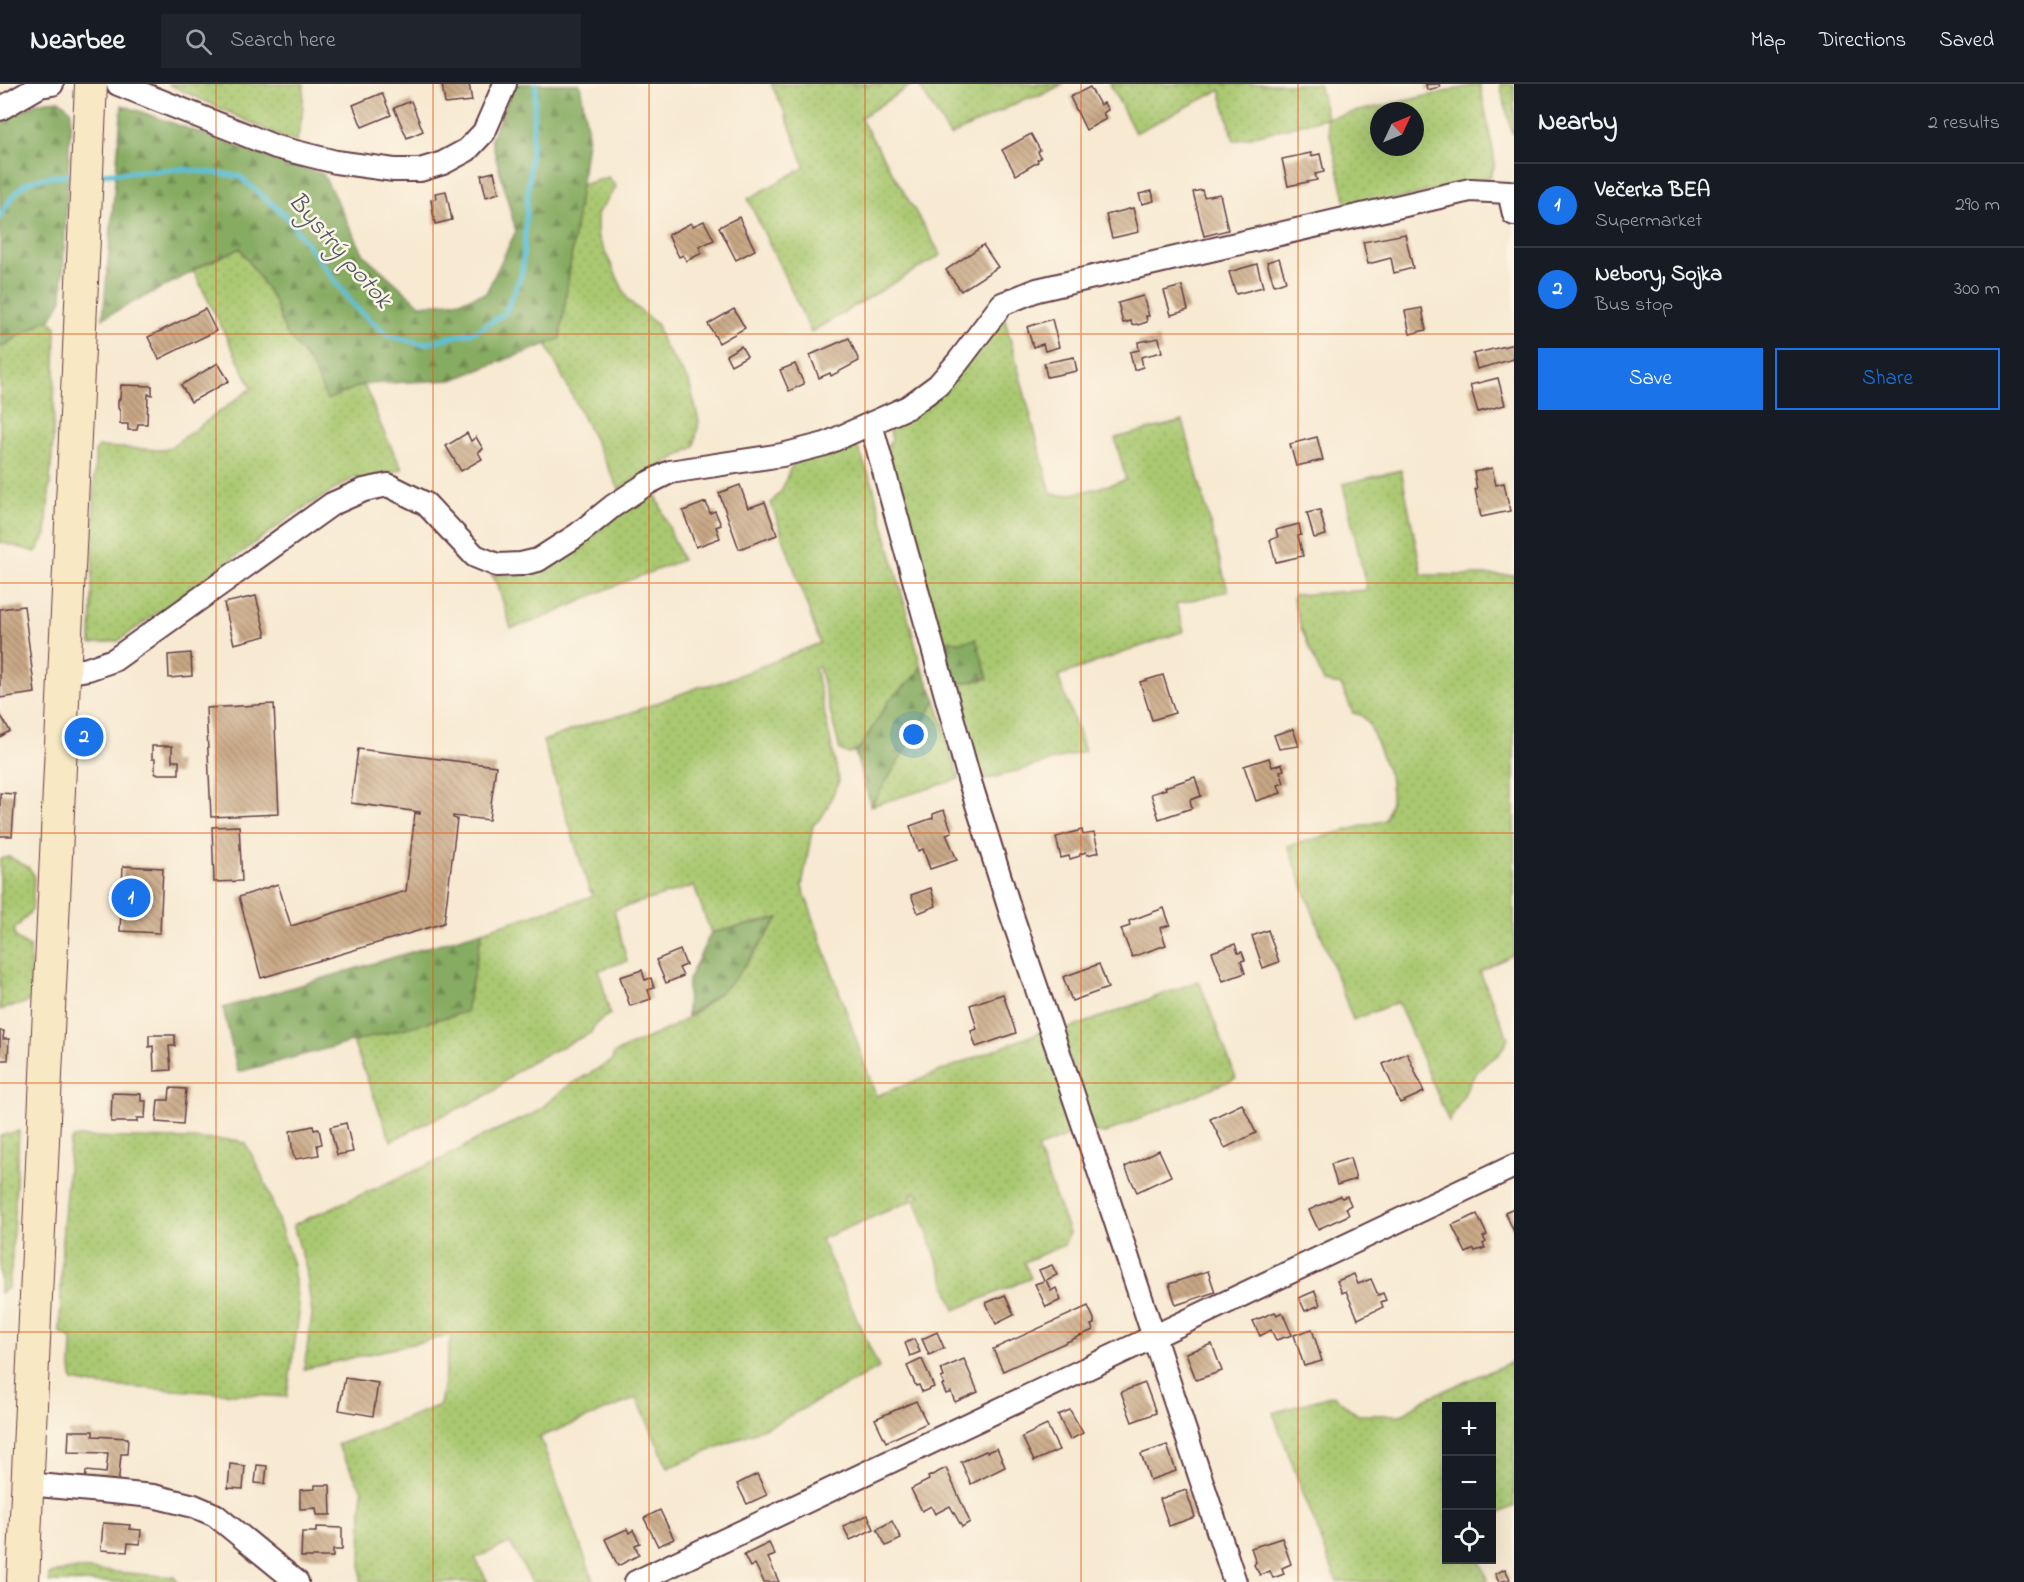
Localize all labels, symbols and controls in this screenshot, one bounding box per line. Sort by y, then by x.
search box [161,14,581,68]
text: Nearbee [30,21,125,62]
icon: search [182,25,215,58]
text: Search here [230,25,336,57]
text: Map [1750,26,1786,56]
text: Directions [1819,26,1906,56]
text: Saved [1939,26,1994,56]
north arrow [1370,102,1424,156]
text: Nearby [1538,104,1617,142]
text: 2 results [1928,109,2000,138]
text: Večerka BEA [1595,175,1710,207]
water label: Bystrý potok [278,184,401,319]
text: 1 [1554,191,1561,220]
text: 290 m [1955,191,2000,220]
text: Supermarket [1595,207,1702,236]
text: Nebory, Sojka [1595,259,1722,291]
text: 2 [1553,275,1562,304]
text: 300 m [1954,275,2000,304]
text: Bus stop [1595,291,1673,320]
button: Save [1538,348,1763,410]
button: Share [1775,348,2000,410]
pin: 2 [64,714,104,760]
your location [899,720,928,749]
pin: 1 [112,876,150,920]
map controls [1442,1402,1496,1564]
button: + [1442,1402,1496,1456]
button: − [1442,1456,1496,1510]
button: locate [1442,1510,1496,1564]

